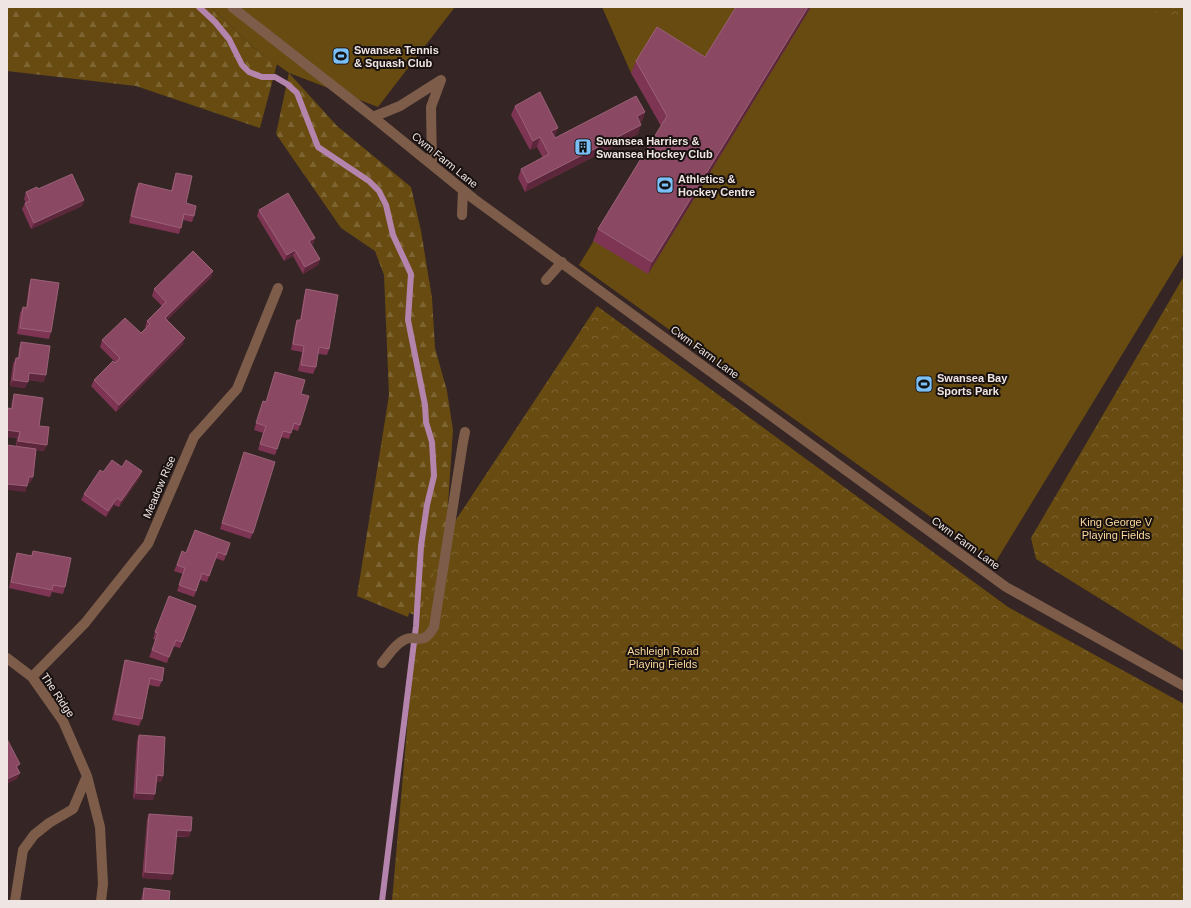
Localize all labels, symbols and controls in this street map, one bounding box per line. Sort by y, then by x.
place label: Swansea Tennis & Squash Club [354,44,439,69]
sports icon: Swansea Tennis & Squash Club [331,46,351,66]
street label: Cwm Farm Lane [410,130,480,190]
place label: Swansea Harriers & Swansea Hockey Club [596,135,713,160]
building icon: Swansea Harriers & Swansea Hockey Club [573,137,593,157]
place label: Athletics & Hockey Centre [678,173,755,198]
sports icon: Athletics & Hockey Centre [655,175,675,195]
street label: Cwm Farm Lane [669,323,741,381]
place label: Swansea Bay Sports Park [937,372,1008,397]
sports icon: Swansea Bay Sports Park [914,374,934,394]
street label: Meadow Rise [140,454,178,520]
street label: Cwm Farm Lane [930,514,1002,572]
park label: King George V Playing Fields [1080,516,1153,541]
park label: Ashleigh Road Playing Fields [627,645,699,670]
street label: The Ridge [39,671,77,719]

